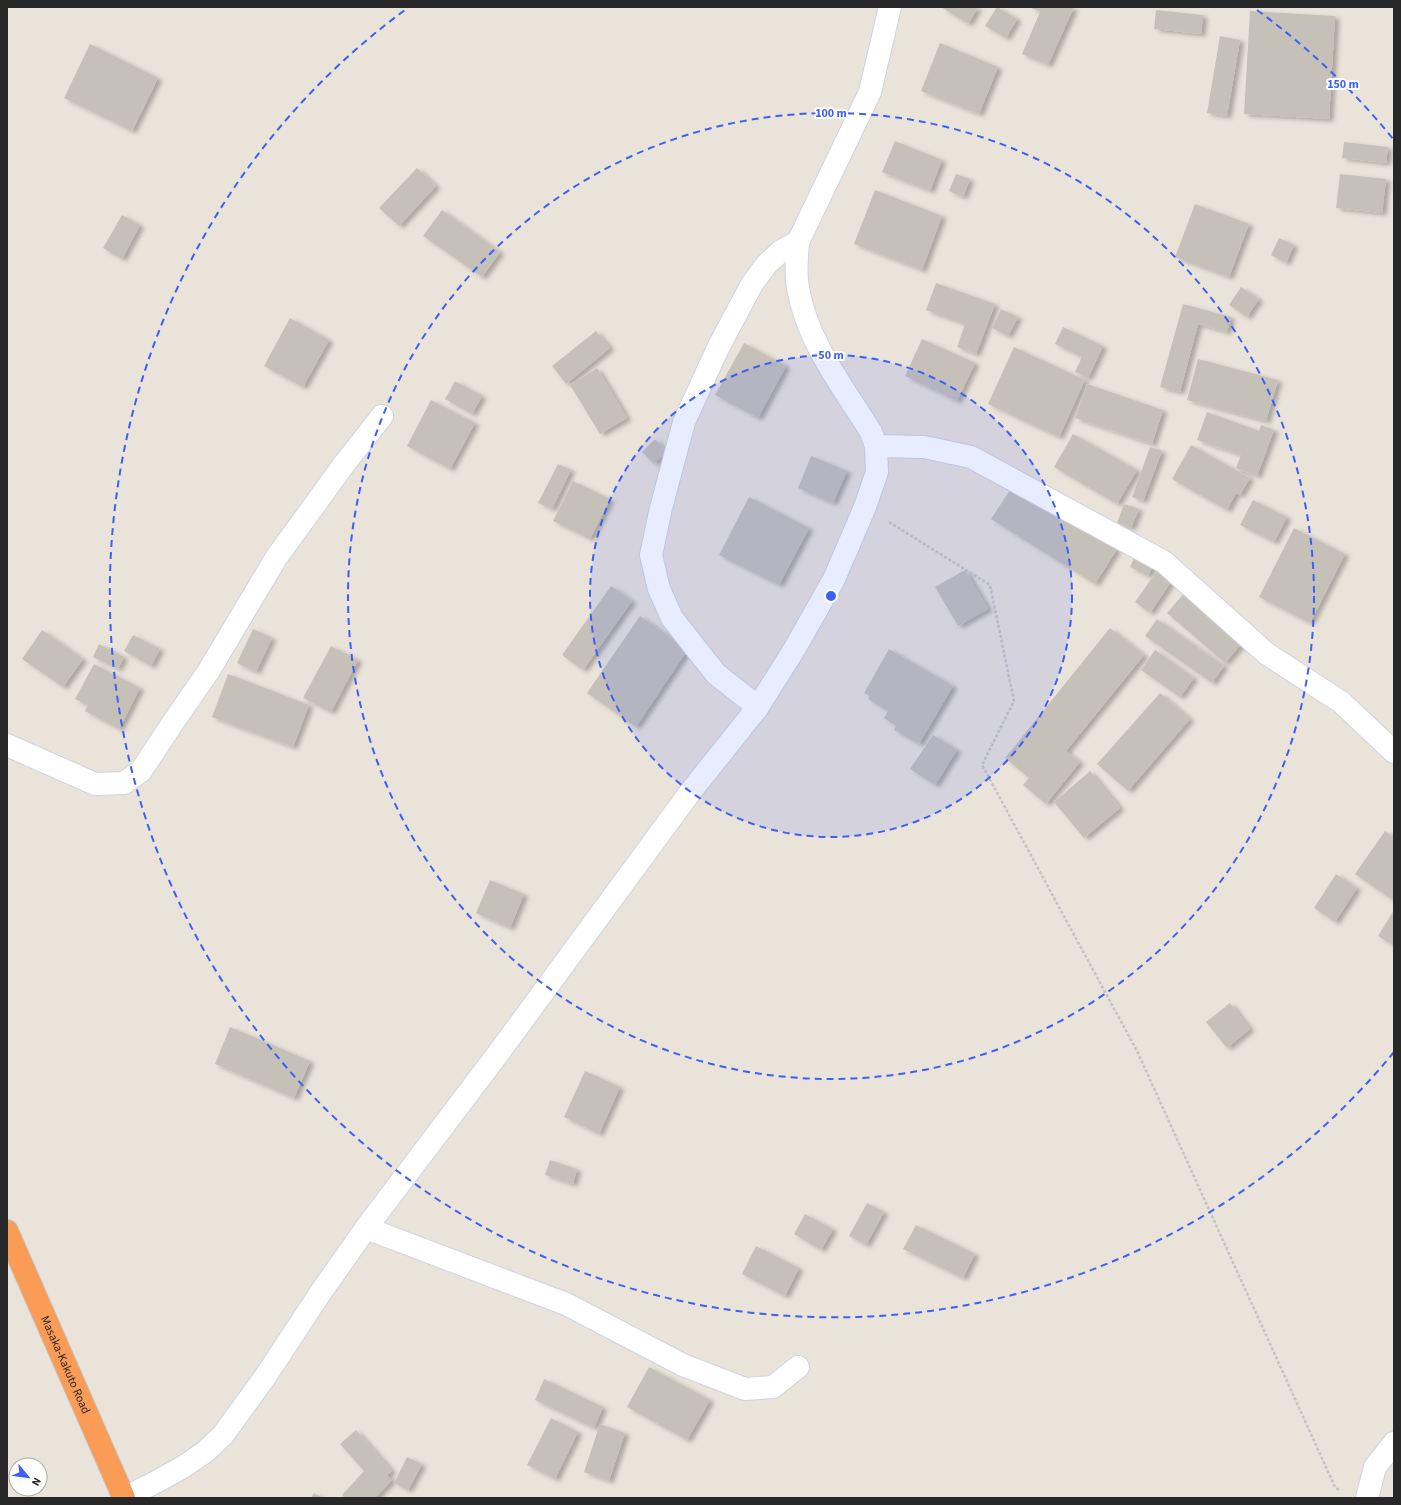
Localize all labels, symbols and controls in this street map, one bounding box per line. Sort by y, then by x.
text: 150 m [1327,76,1359,93]
text: 100 m [815,105,847,122]
text: 50 m [818,347,844,364]
centre of rings [824,589,838,603]
street label: Masaka-Kakuto Road [37,1313,95,1416]
north arrow [8,1457,48,1497]
text: N [28,1475,45,1488]

